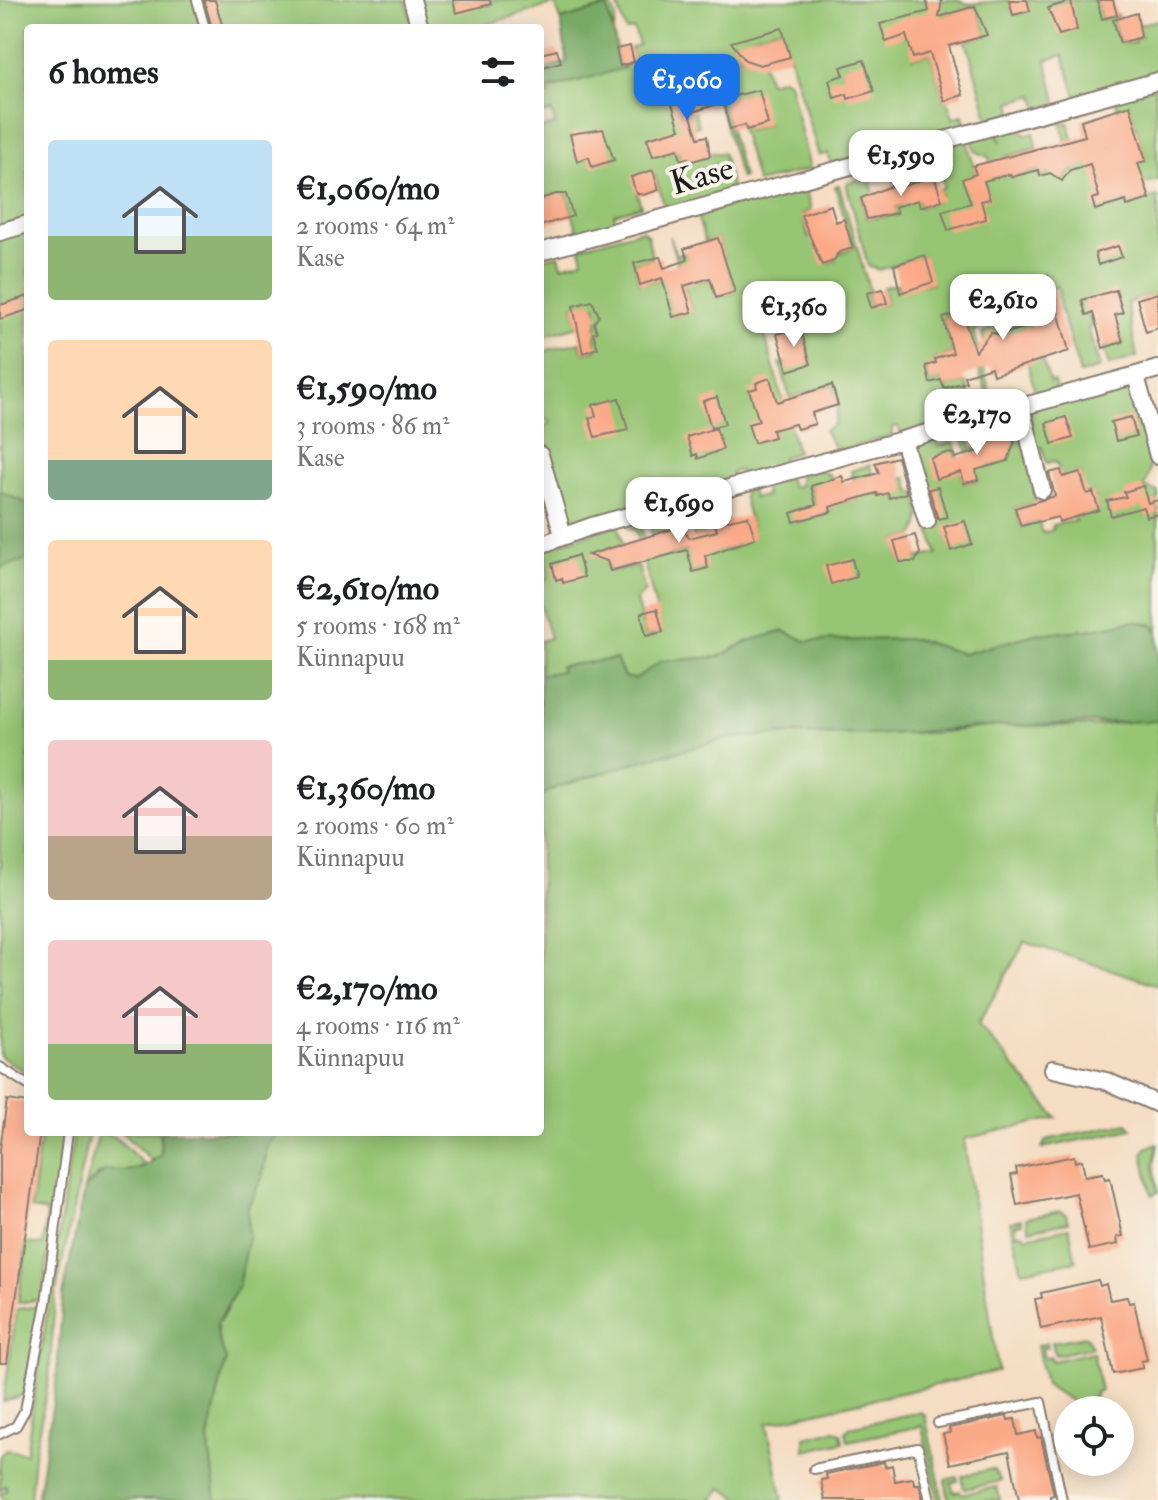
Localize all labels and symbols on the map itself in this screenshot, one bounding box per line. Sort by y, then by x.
pin: €1,060 [622,54,752,122]
pin: €1,590 [836,130,966,198]
street label: Kase [666,147,738,205]
pin: €2,610 [938,274,1068,342]
pin: €1,360 [729,281,859,349]
pin: €2,170 [912,389,1042,457]
pin: €1,690 [614,477,744,545]

